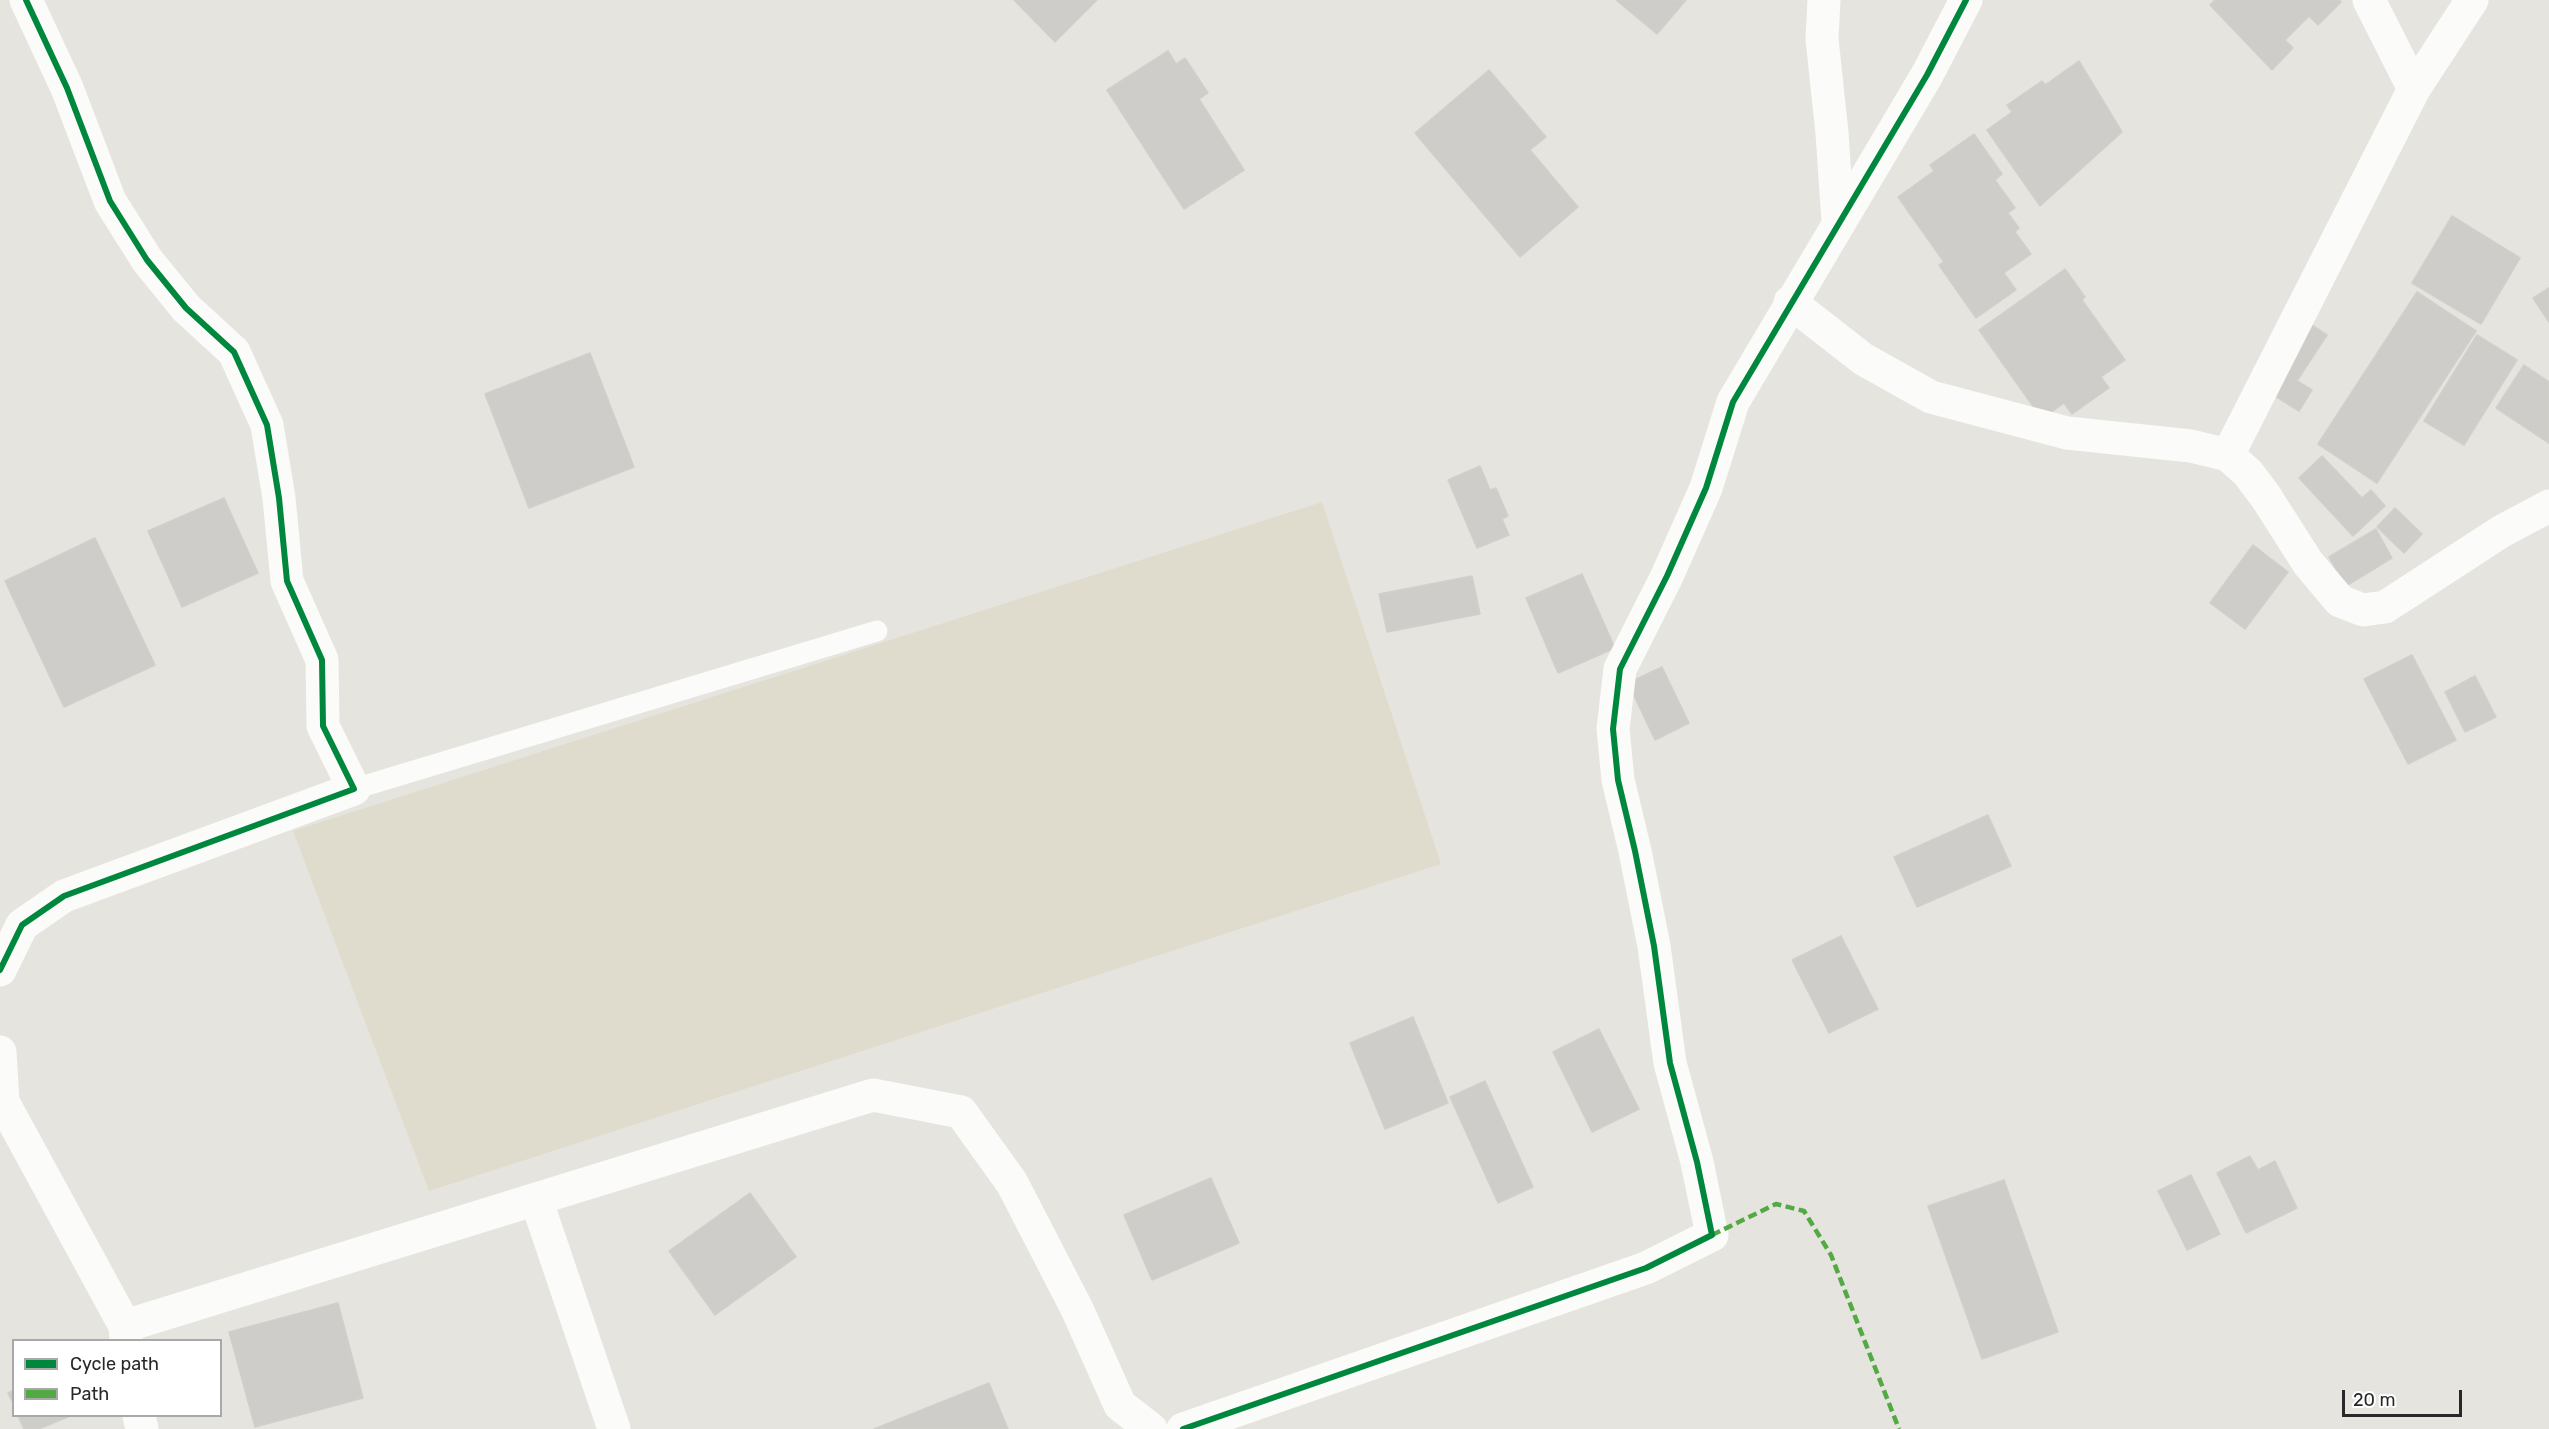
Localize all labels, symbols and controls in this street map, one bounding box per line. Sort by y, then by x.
legend [12,1339,222,1417]
text: Cycle path [70,1353,159,1375]
scale bar [2345,1378,2465,1416]
text: Path [70,1383,109,1405]
text: 20 m [2353,1389,2395,1411]

